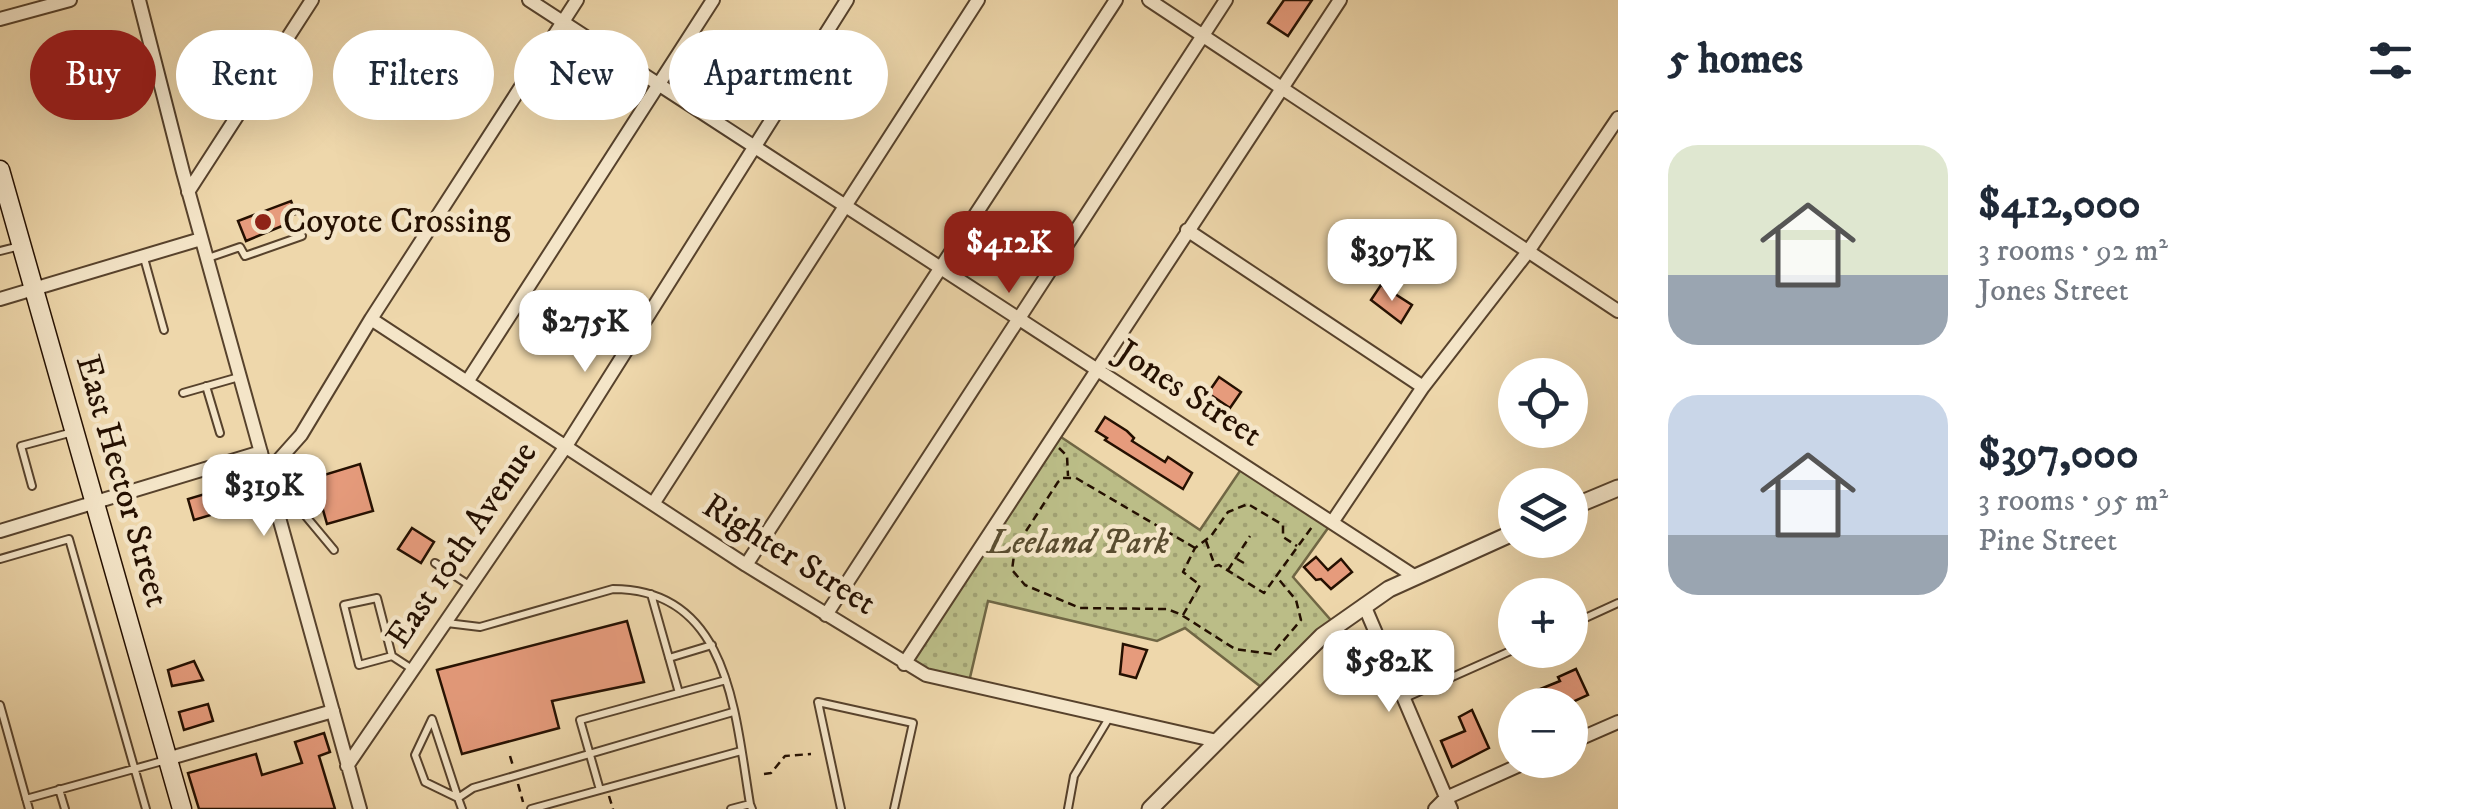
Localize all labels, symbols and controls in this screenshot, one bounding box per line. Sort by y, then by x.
chip: Buy [30,30,156,120]
chip: Rent [176,30,313,120]
chip: Filters [333,30,494,120]
chip: New [514,30,649,120]
chip: Apartment [669,30,888,120]
icon: filters [2363,33,2418,88]
text: 5 homes [1668,34,1803,86]
text: $412,000 [1978,179,2141,231]
icon: home [1748,185,1868,305]
place label: Coyote Crossing [283,200,512,244]
marker: Coyote Crossing [252,211,274,233]
pin: $412K [939,211,1079,296]
pin: $397K [1322,219,1462,304]
text: $412K [966,223,1052,263]
text: $397K [1350,231,1434,271]
text: 3 rooms · 92 m² [1978,231,2168,271]
text: Jones Street [1978,271,2129,311]
pin: $275K [515,290,655,375]
text: $275K [541,302,629,342]
street label: Jones Street [1105,329,1270,457]
street label: East Hector Street [65,350,179,612]
map controls [1498,358,1588,778]
button: locate [1498,358,1588,448]
text: $397,000 [1978,429,2139,481]
street label: East 10th Avenue [377,433,547,657]
icon: home [1748,435,1868,555]
pin: $319K [194,454,334,539]
text: $319K [224,466,304,506]
button: layers [1498,468,1588,558]
text: 3 rooms · 95 m² [1978,481,2168,521]
street label: Righter Street [694,484,884,626]
park label: Leeland Park [985,521,1169,565]
text: Pine Street [1978,521,2117,561]
button: + [1498,578,1588,668]
pin: $582K [1319,630,1459,715]
text: $582K [1345,642,1433,682]
button: − [1498,688,1588,778]

